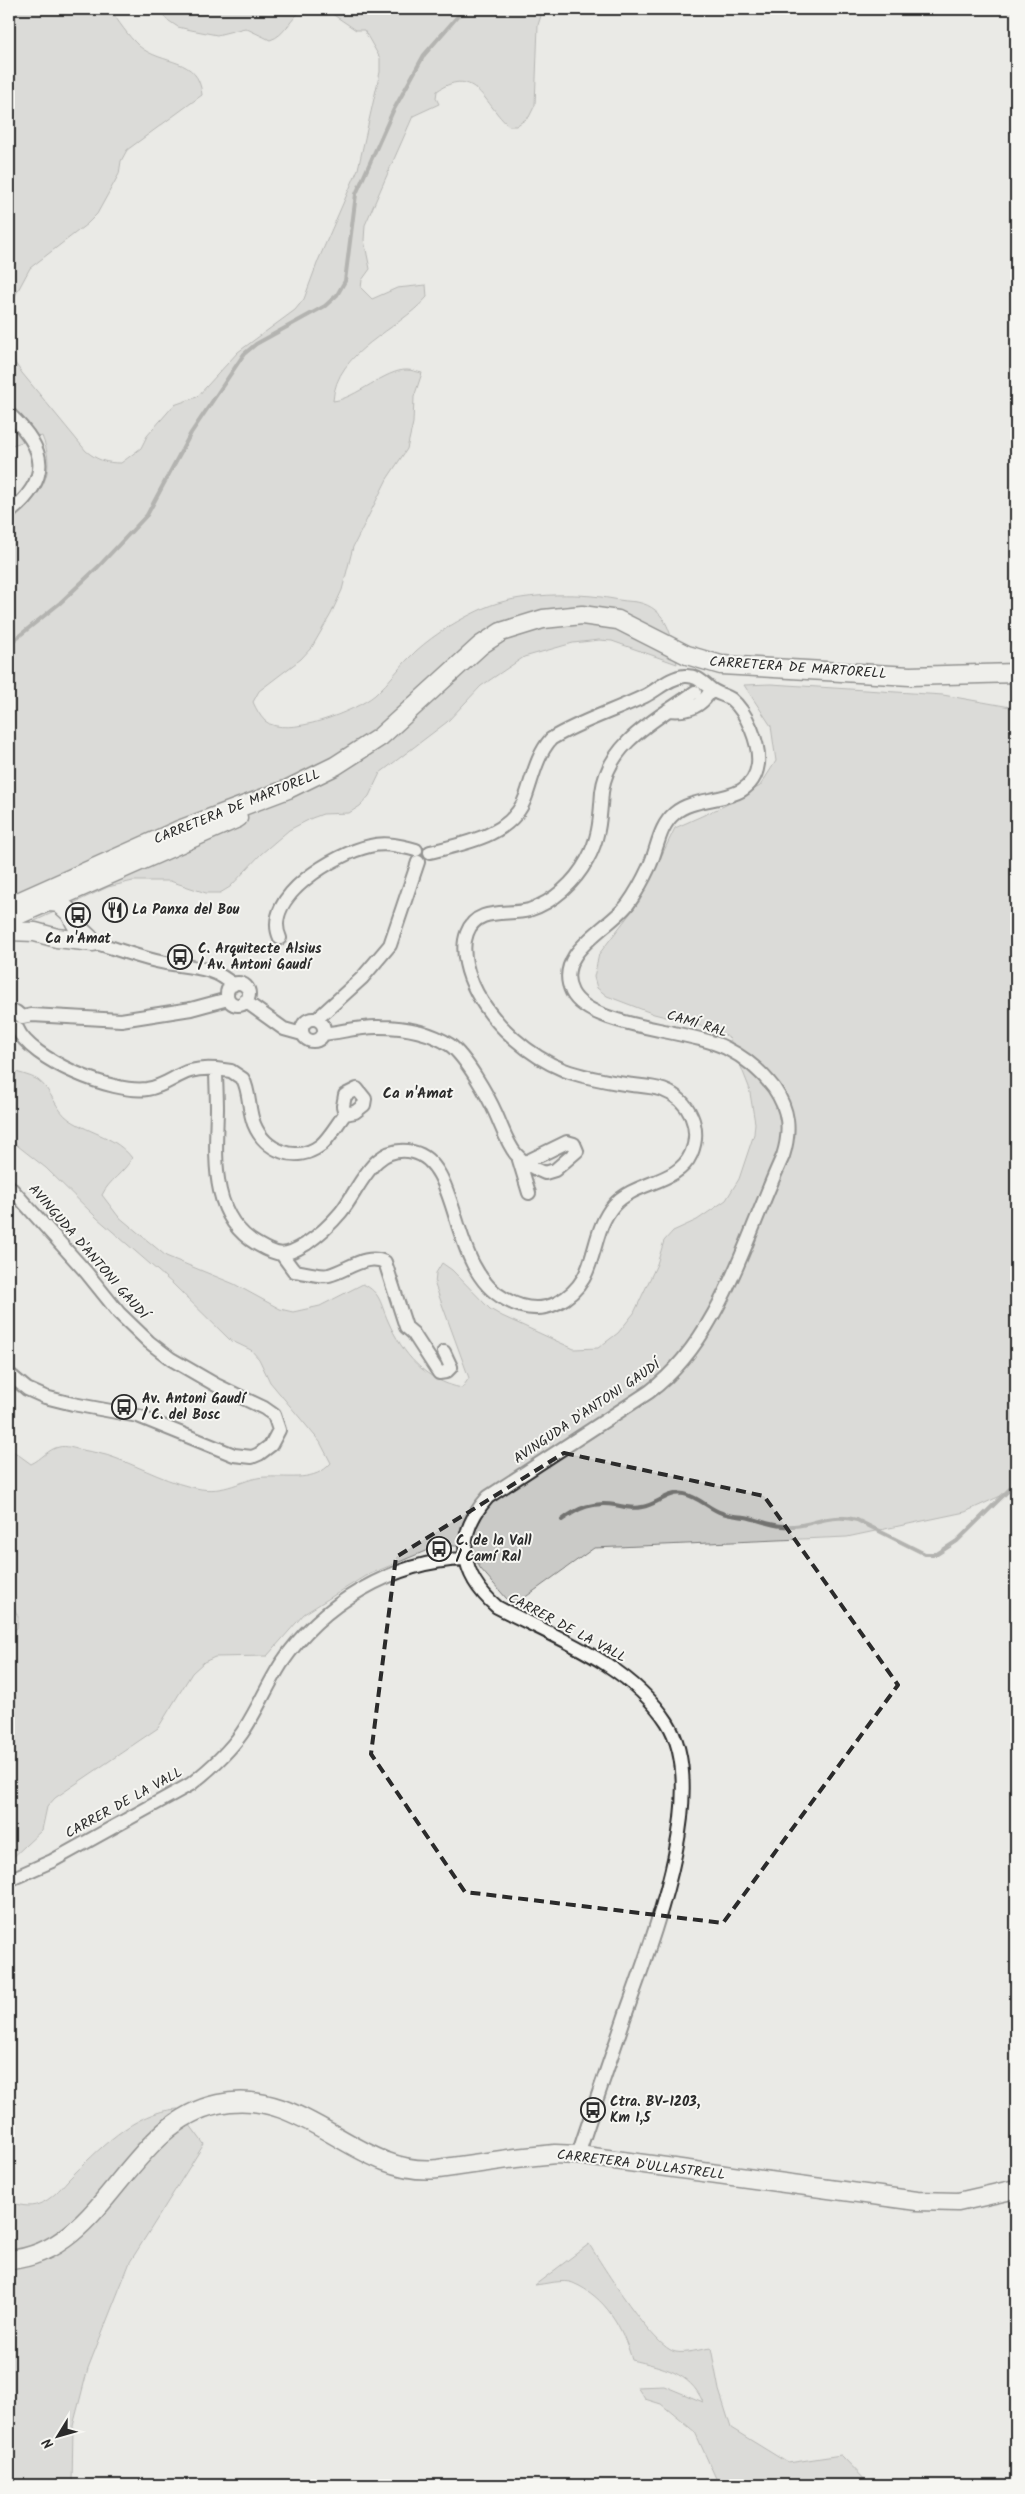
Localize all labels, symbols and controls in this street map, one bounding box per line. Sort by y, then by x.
street label: CARRETERA DE MARTORELL [709,651,887,685]
street label: CARRETERA DE MARTORELL [150,764,324,850]
restaurant icon: La Panxa del Bou [102,897,128,923]
place label: La Panxa del Bou [132,899,240,921]
bus stop icon: Ca n'Amat [65,902,91,928]
place label: Ca n'Amat [45,928,112,950]
place label: C. Arquitecte Alsius / Av. Antoni Gaudí [197,938,322,976]
bus stop icon: C. Arquitecte Alsius / Av. Antoni Gaudí [167,944,193,970]
street label: CAMÍ RAL [664,1004,730,1044]
district label: Ca n'Amat [383,1082,453,1106]
street label: AVINGUDA D'ANTONI GAUDÍ [23,1179,155,1327]
street label: AVINGUDA D'ANTONI GAUDÍ [509,1353,667,1470]
place label: Av. Antoni Gaudí / C. del Bosc [141,1388,247,1426]
bus stop icon: Av. Antoni Gaudí / C. del Bosc [111,1394,137,1420]
place label: C. de la Vall / Camí Ral [455,1530,532,1568]
bus stop icon: C. de la Vall / Camí Ral [426,1536,452,1562]
street label: CARRER DE LA VALL [504,1588,630,1668]
street label: CARRER DE LA VALL [61,1762,187,1844]
place label: Ctra. BV-1203, Km 1,5 [610,2091,701,2129]
bus stop icon: Ctra. BV-1203, Km 1,5 [580,2097,606,2123]
street label: CARRETERA D'ULLASTRELL [556,2144,726,2186]
north arrow [32,2412,82,2462]
text: N [37,2433,60,2453]

